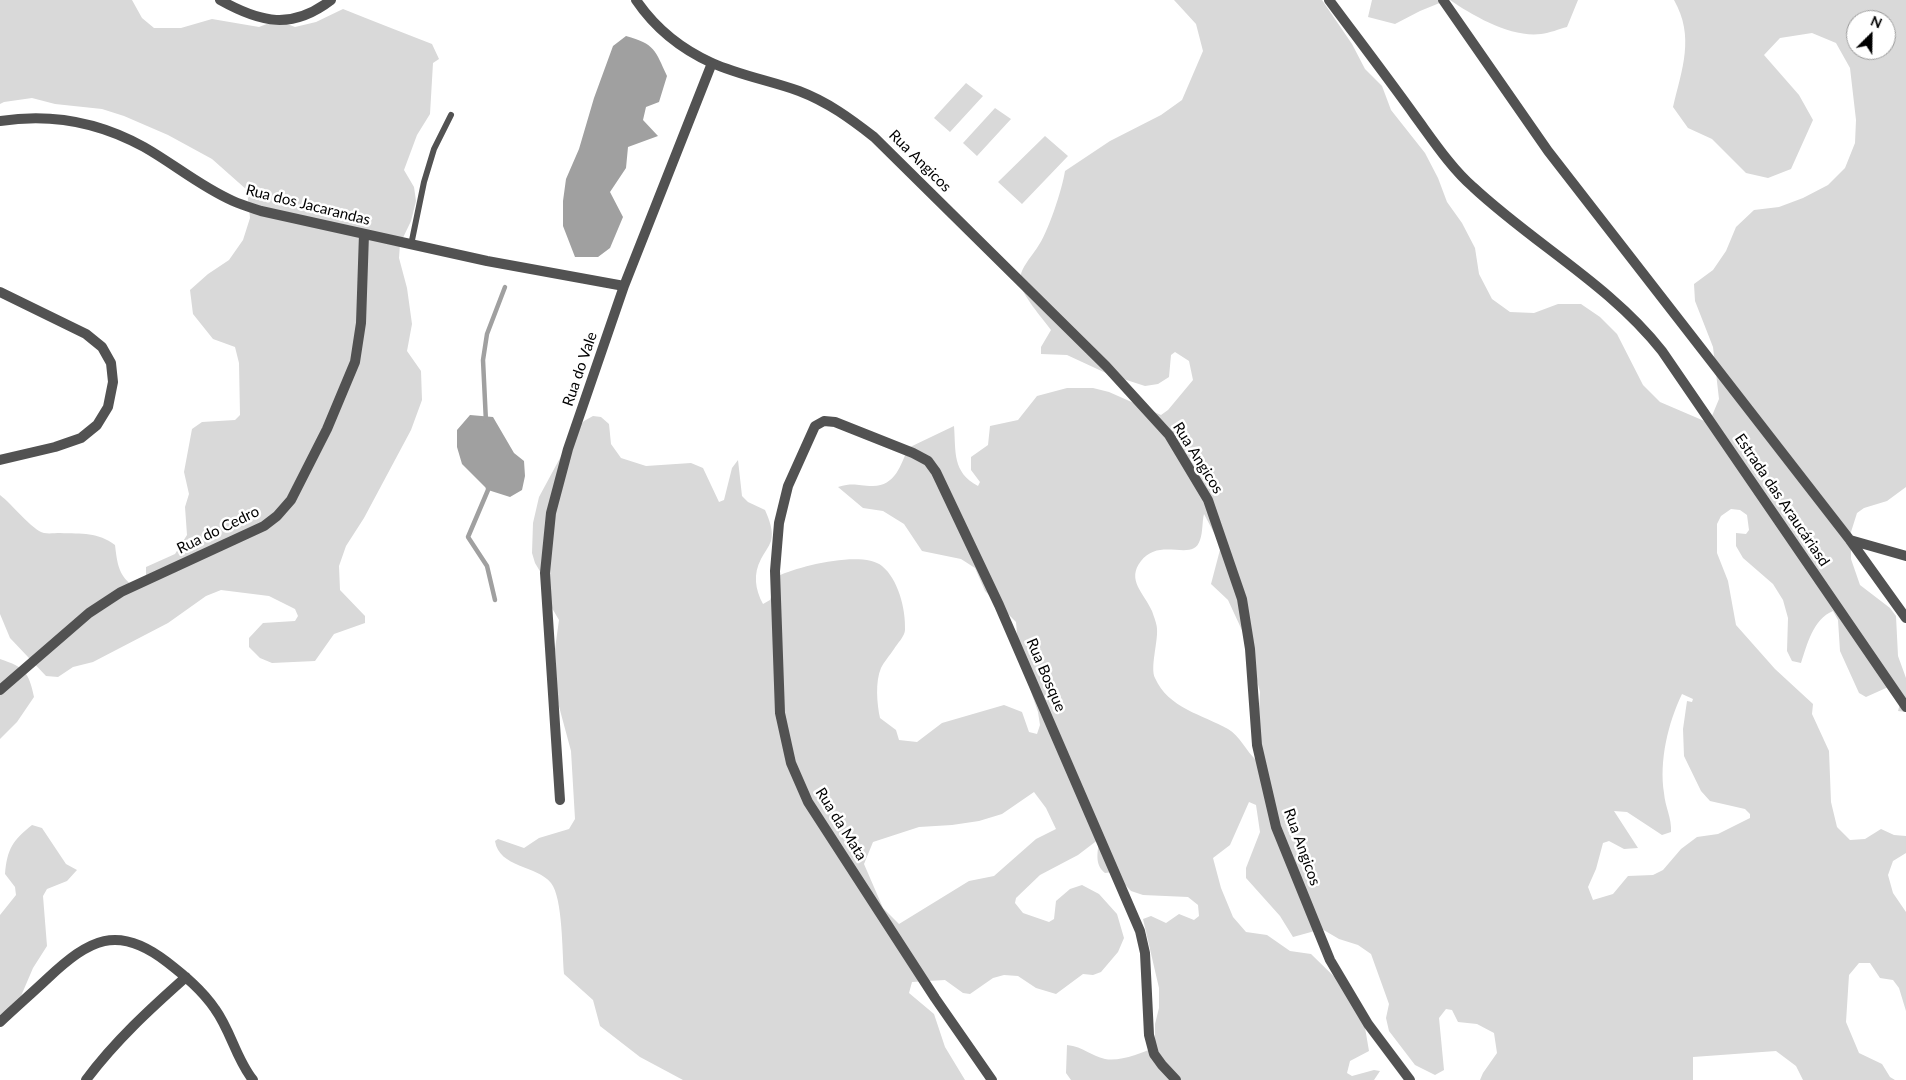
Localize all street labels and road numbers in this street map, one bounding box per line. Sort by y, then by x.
street label: Rua Angicos [885,126,955,196]
street label: Rua dos Jacarandas [244,181,372,229]
street label: Rua do Vale [559,329,601,409]
street label: Rua Angicos [1169,419,1227,497]
street label: Estrada das Araucáriasd [1731,430,1833,570]
street label: Rua do Cedro [174,502,262,558]
street label: Rua Bosque [1022,636,1070,714]
street label: Rua da Mata [812,784,870,864]
street label: Rua Angicos [1280,806,1324,888]

